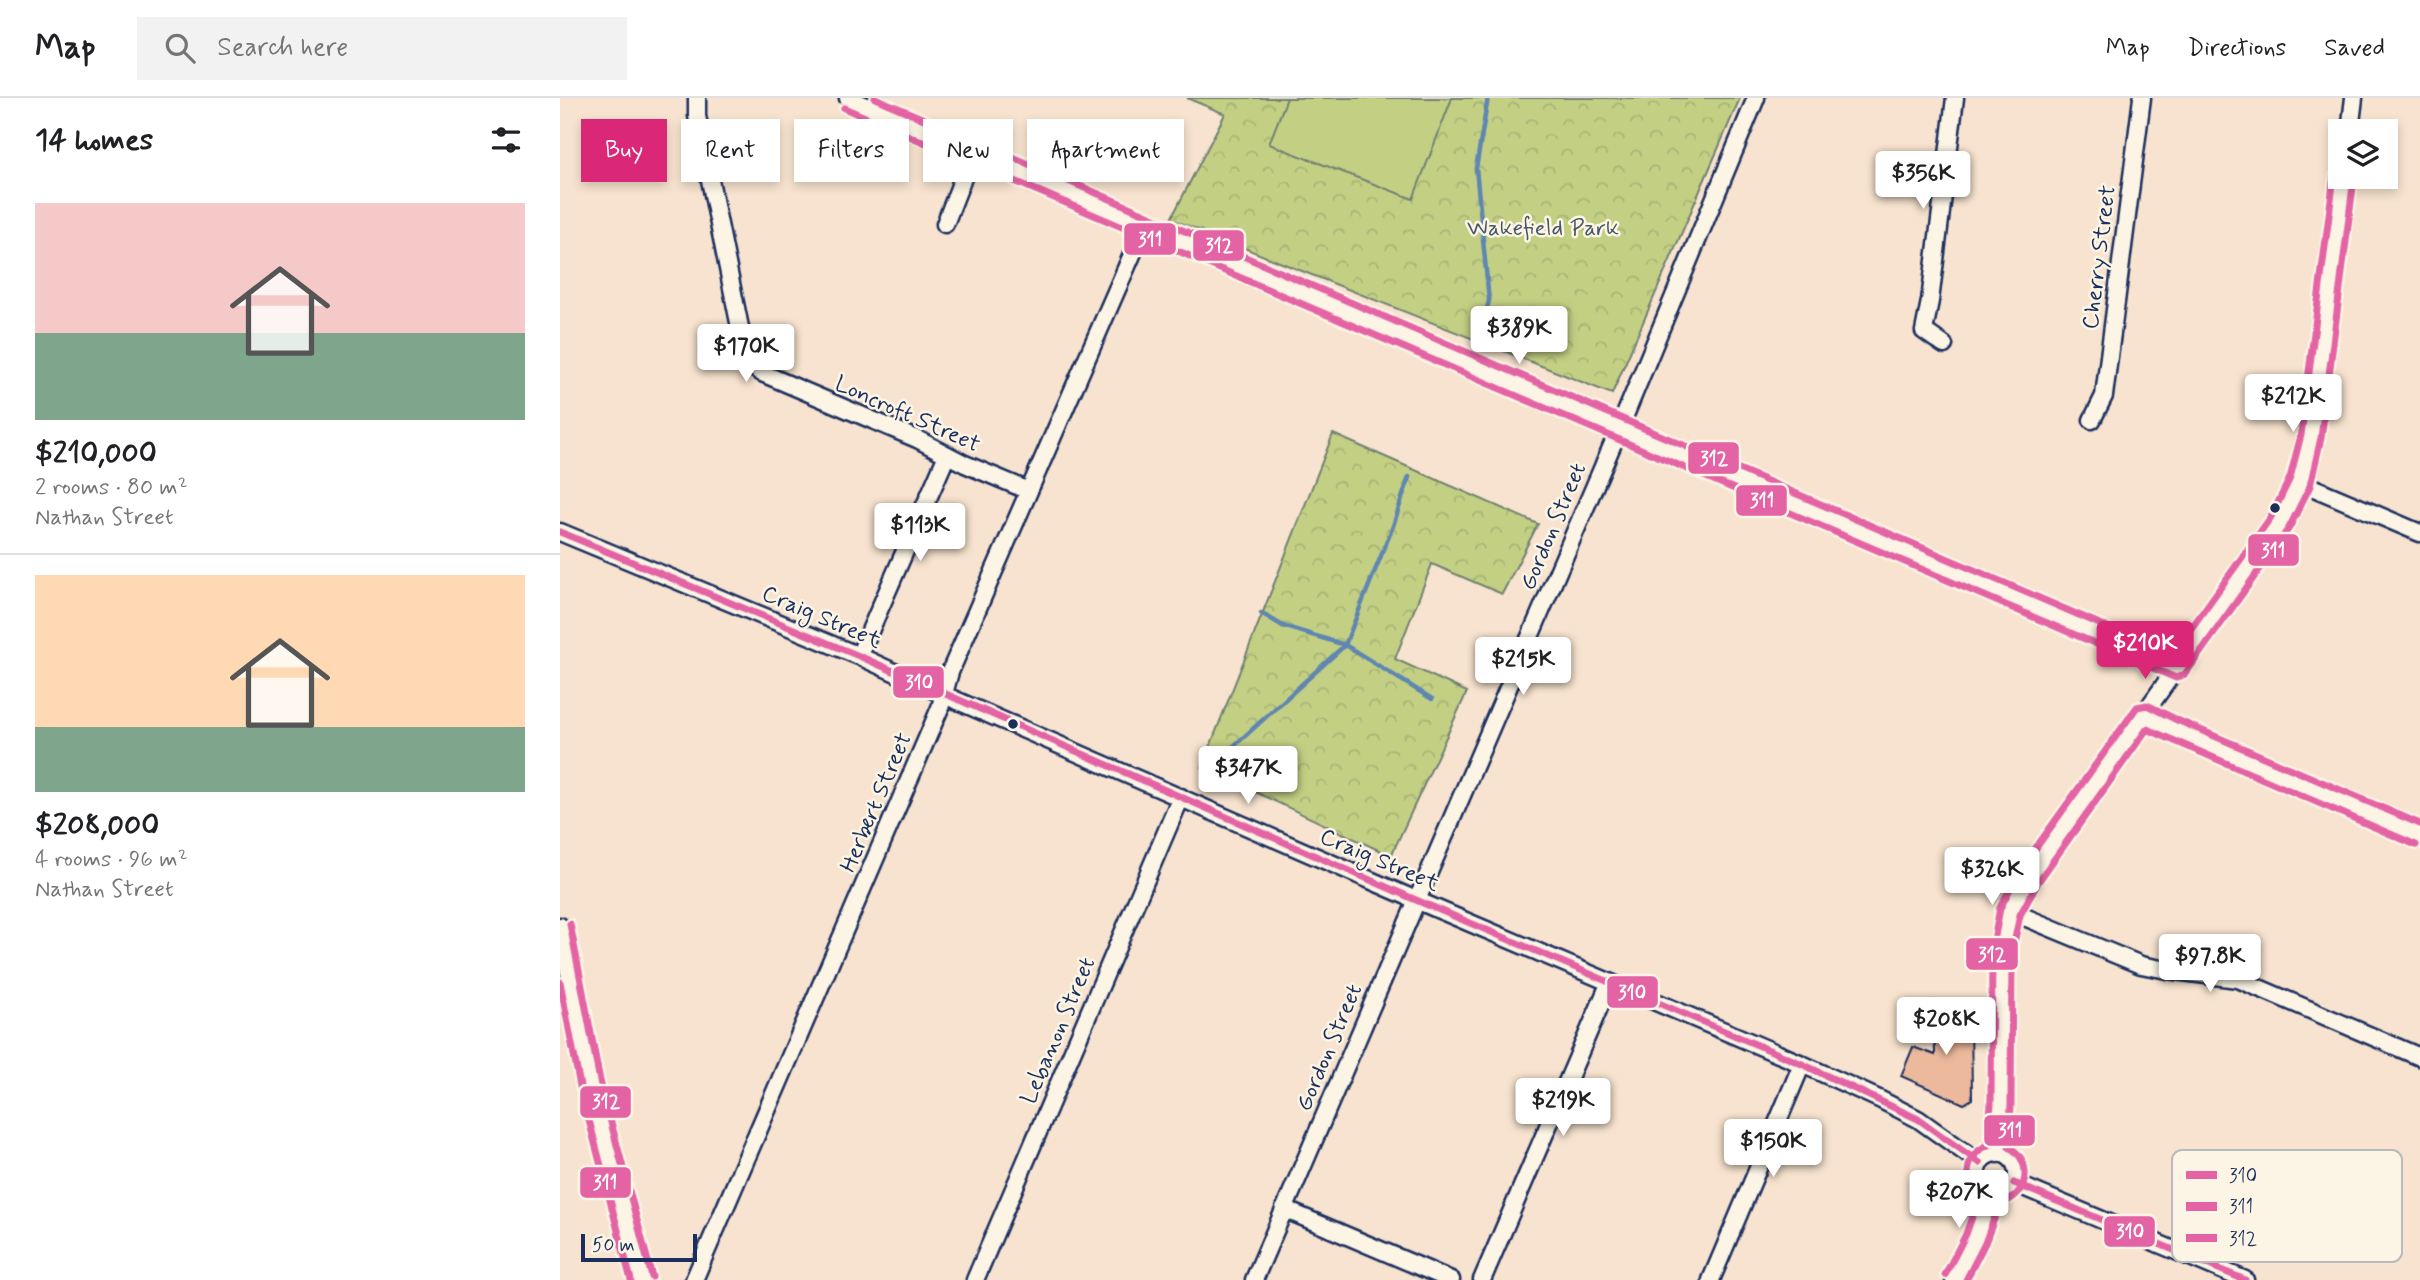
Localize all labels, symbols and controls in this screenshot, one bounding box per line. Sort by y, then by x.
search box [137,17,627,80]
text: Map [35,26,95,70]
icon: search [161,29,199,67]
text: Search here [217,31,348,65]
text: Map [2106,33,2150,64]
text: Directions [2188,33,2286,64]
text: Saved [2324,33,2385,64]
chip: Buy [581,119,667,182]
chip: Rent [681,119,780,182]
chip: Filters [794,119,909,182]
chip: New [923,119,1013,182]
chip: Apartment [1027,119,1184,182]
map controls [2328,119,2398,189]
button: layers [2328,119,2398,189]
text: 14 homes [35,121,153,160]
icon: filters [487,121,525,159]
pin: $356K [1874,152,1972,211]
text: $356K [1891,159,1955,189]
street label: Cherry Street [2076,183,2124,331]
park label: Wakefield Park [1467,214,1619,244]
line badge: 311 [1123,222,1177,256]
text: 311 [1138,228,1162,253]
line badge: 312 [1192,229,1245,262]
text: 312 [1205,234,1234,259]
icon: home [217,248,343,374]
pin: $389K [1470,306,1568,366]
text: $389K [1487,314,1551,344]
pin: $170K [697,324,795,384]
text: $170K [713,332,779,362]
street label: Loncroft Street [830,369,985,460]
pin: $212K [2244,374,2342,434]
text: $212K [2261,382,2325,412]
text: $210,000 [35,434,157,473]
line badge: 312 [1687,441,1740,475]
text: 312 [1700,447,1729,472]
street label: Gordon Street [1514,459,1594,595]
text: 2 rooms · 80 m² [35,473,188,503]
line badge: 311 [1735,484,1788,517]
text: 311 [1750,489,1774,514]
unlabelled marker [2268,501,2282,515]
text: Nathan Street [35,503,174,533]
pin: $113K [871,504,969,563]
text: $113K [890,511,950,541]
line badge: 311 [2247,533,2300,567]
text: 311 [2261,539,2285,564]
street label: Craig Street [756,579,886,658]
icon: home [217,620,343,746]
pin: $210K [2096,622,2194,681]
text: $210K [2113,629,2177,659]
pin: $215K [1474,638,1572,697]
text: $215K [1491,645,1555,675]
line badge: 310 [892,665,945,699]
text: 310 [905,671,933,696]
unlabelled marker [1006,717,1020,731]
street label: Herbert Street [834,728,920,877]
pin: $347K [1199,746,1297,806]
text: $347K [1215,754,1281,784]
text: $208,000 [35,806,159,845]
street label: Craig Street [1314,822,1444,901]
text: 4 rooms · 96 m² [35,845,188,875]
pin: $326K [1943,848,2041,907]
text: $326K [1960,855,2024,885]
text: Nathan Street [35,875,174,905]
pin: $97.8K [2153,934,2267,994]
line badge: 312 [1965,937,2019,971]
text: $97.8K [2175,942,2245,972]
text: 312 [1978,943,2007,968]
street label: Lebanon Street [1014,953,1103,1109]
line badge: 310 [1606,975,1659,1009]
street label: Gordon Street [1290,980,1370,1116]
text: 310 [1618,981,1646,1006]
pin: $208K [1897,998,1995,1057]
text: $208K [1913,1005,1979,1035]
pin: $219K [1514,1079,1612,1138]
line badge: 312 [579,1085,632,1119]
text: $219K [1531,1086,1595,1116]
text: 312 [592,1090,621,1115]
line badge: 311 [1983,1114,2036,1147]
pin: $150K [1724,1119,1822,1179]
text: 311 [1998,1119,2022,1144]
text: $150K [1740,1127,1806,1157]
legend [2172,1150,2402,1262]
text: 310 [2229,1164,2257,1189]
line badge: 311 [579,1166,632,1199]
pin: $207K [1910,1170,2008,1230]
text: 311 [593,1171,617,1196]
text: $207K [1925,1178,1993,1208]
text: 311 [2229,1195,2253,1220]
line badge: 310 [2103,1215,2156,1248]
text: 310 [2116,1220,2144,1245]
text: 312 [2229,1227,2257,1252]
scale bar [581,1231,696,1263]
text: 50 m [592,1233,635,1258]

